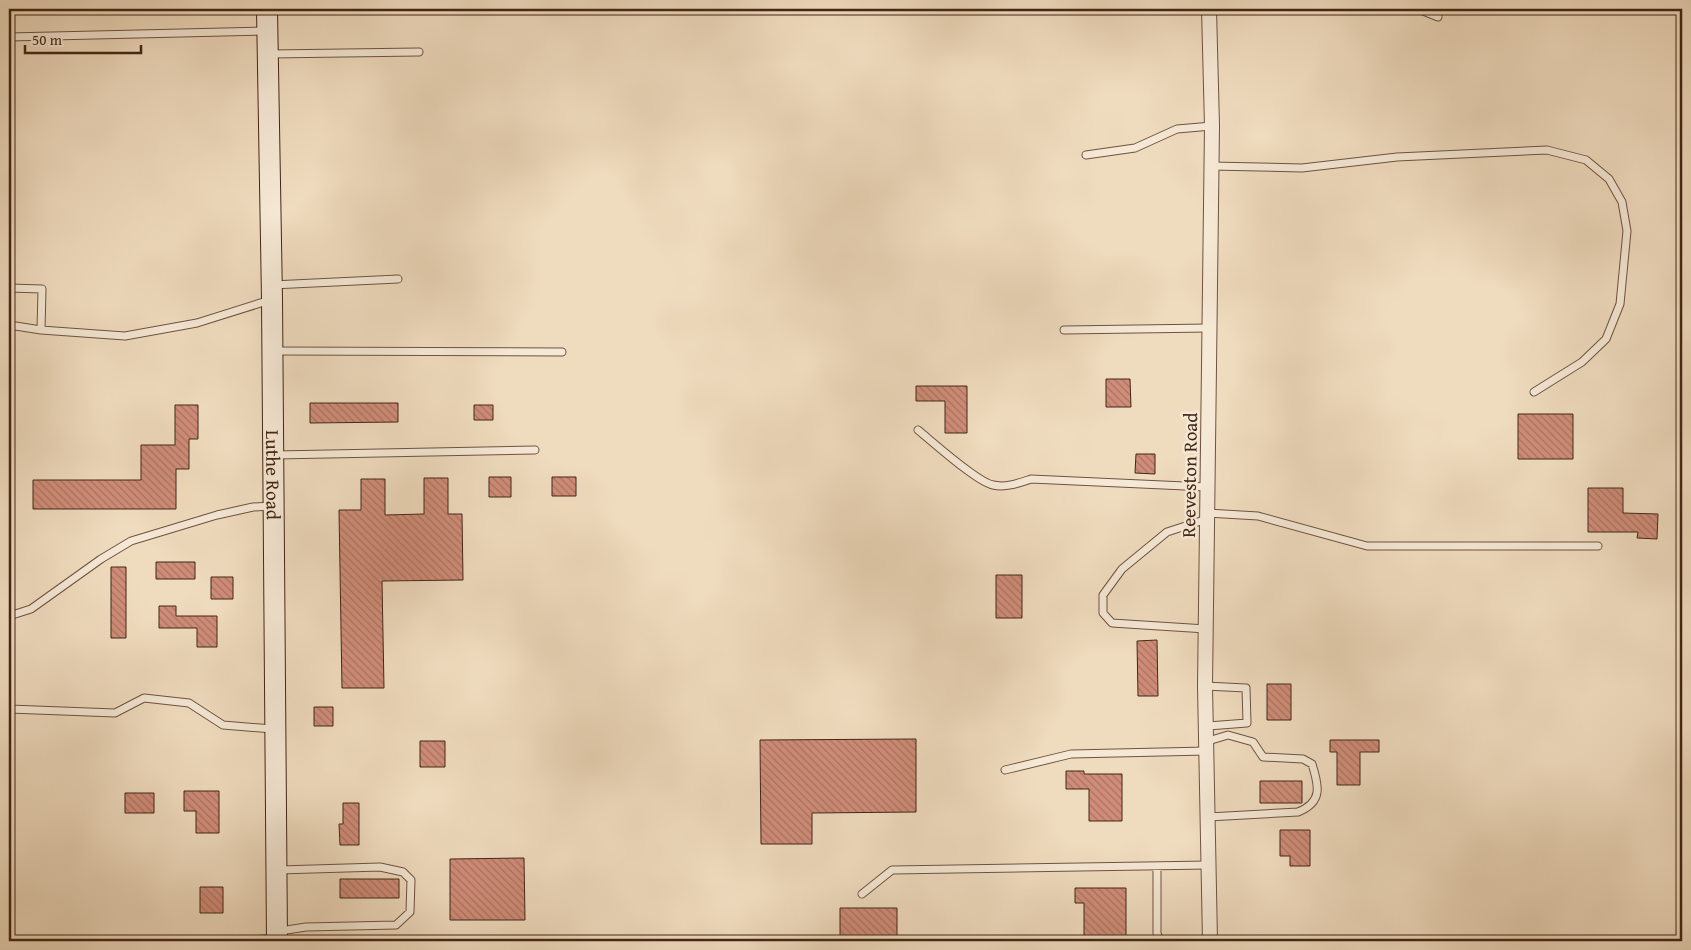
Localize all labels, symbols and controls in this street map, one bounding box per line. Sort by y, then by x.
scale bar [25,22,141,54]
text: 50 m [32,29,63,50]
street label: Reeveston Road [1174,411,1204,538]
street label: Luthe Road [259,430,288,521]

